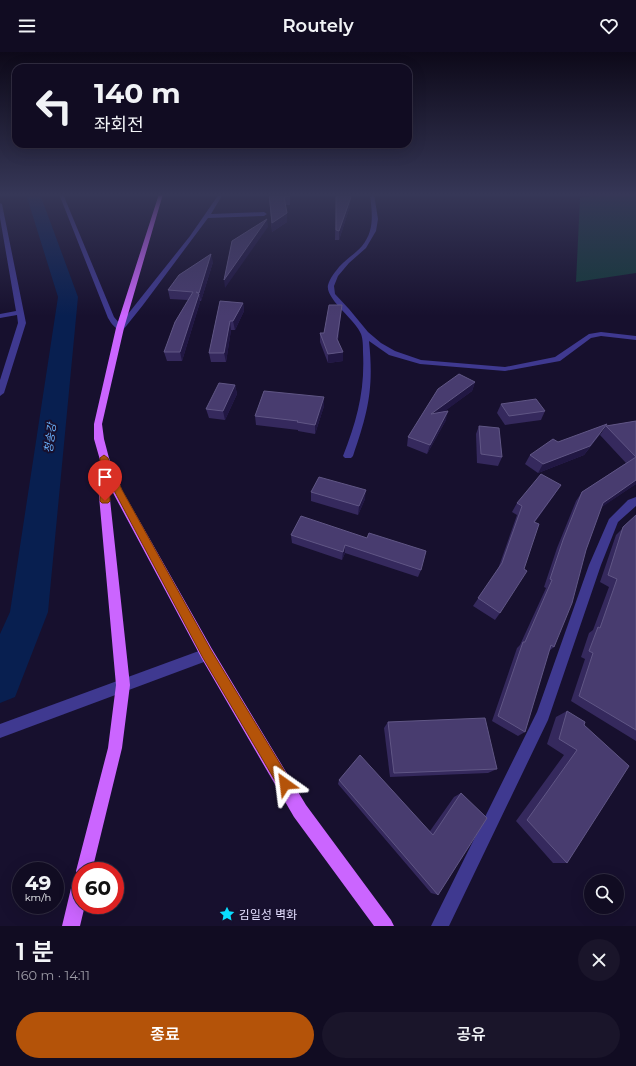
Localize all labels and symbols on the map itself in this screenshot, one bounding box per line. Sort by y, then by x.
water label: 청송강 [41,420,59,454]
pin [88,460,122,501]
position arrow [264,763,306,805]
speed limit sign: 60 [72,862,124,914]
place icon: 김일성 벽화 [218,905,236,923]
place label: 김일성 벽화 [239,907,297,922]

